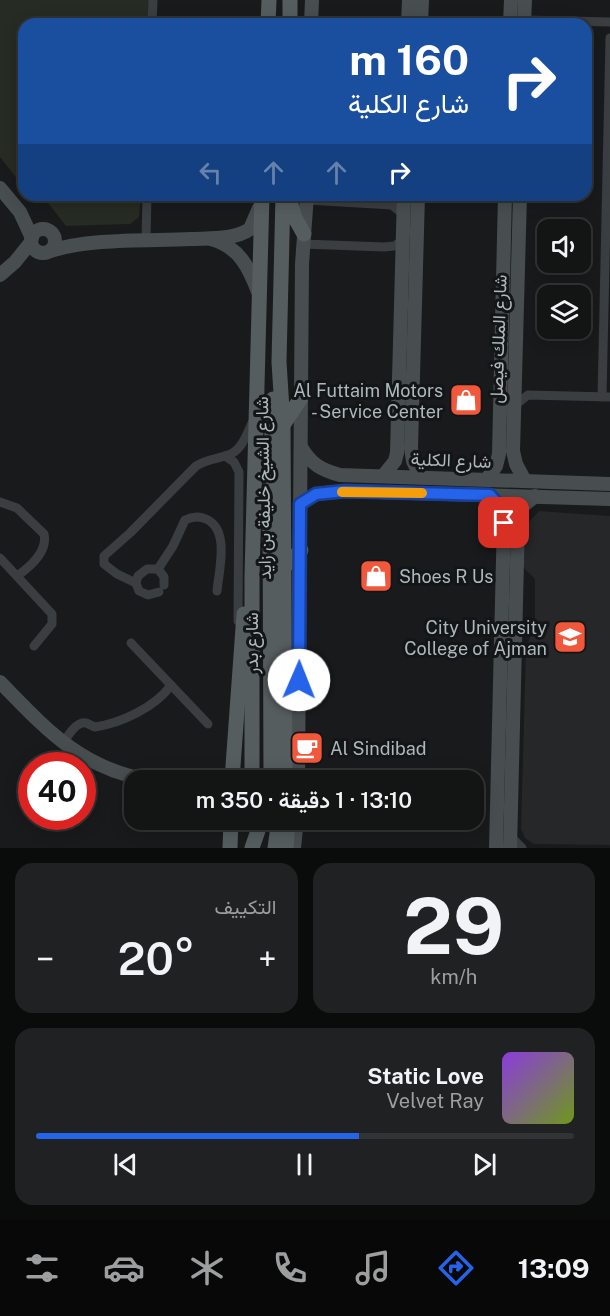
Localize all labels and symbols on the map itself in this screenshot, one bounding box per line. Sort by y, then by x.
street label: شارع الملك فيصل [485,274,513,404]
place label: Al Futtaim Motors - Service Center [293,380,443,422]
shop icon: Al Futtaim Motors - Service Center [448,382,484,418]
street label: شارع الشيخ خليفة بن زايد [251,396,277,580]
street label: شارع الكلية [410,448,492,474]
pin [478,497,529,548]
shop icon: Shoes R Us [358,558,394,594]
place label: Shoes R Us [399,566,493,587]
street label: شارع بدر [241,612,264,675]
place label: City University College of Ajman [404,617,547,659]
school or university icon: City University College of Ajman [552,619,588,655]
position arrow [267,648,331,712]
cafe icon: Al Sindibad [289,730,325,766]
place label: Al Sindibad [330,738,426,759]
speed limit sign: 40 [18,752,96,830]

